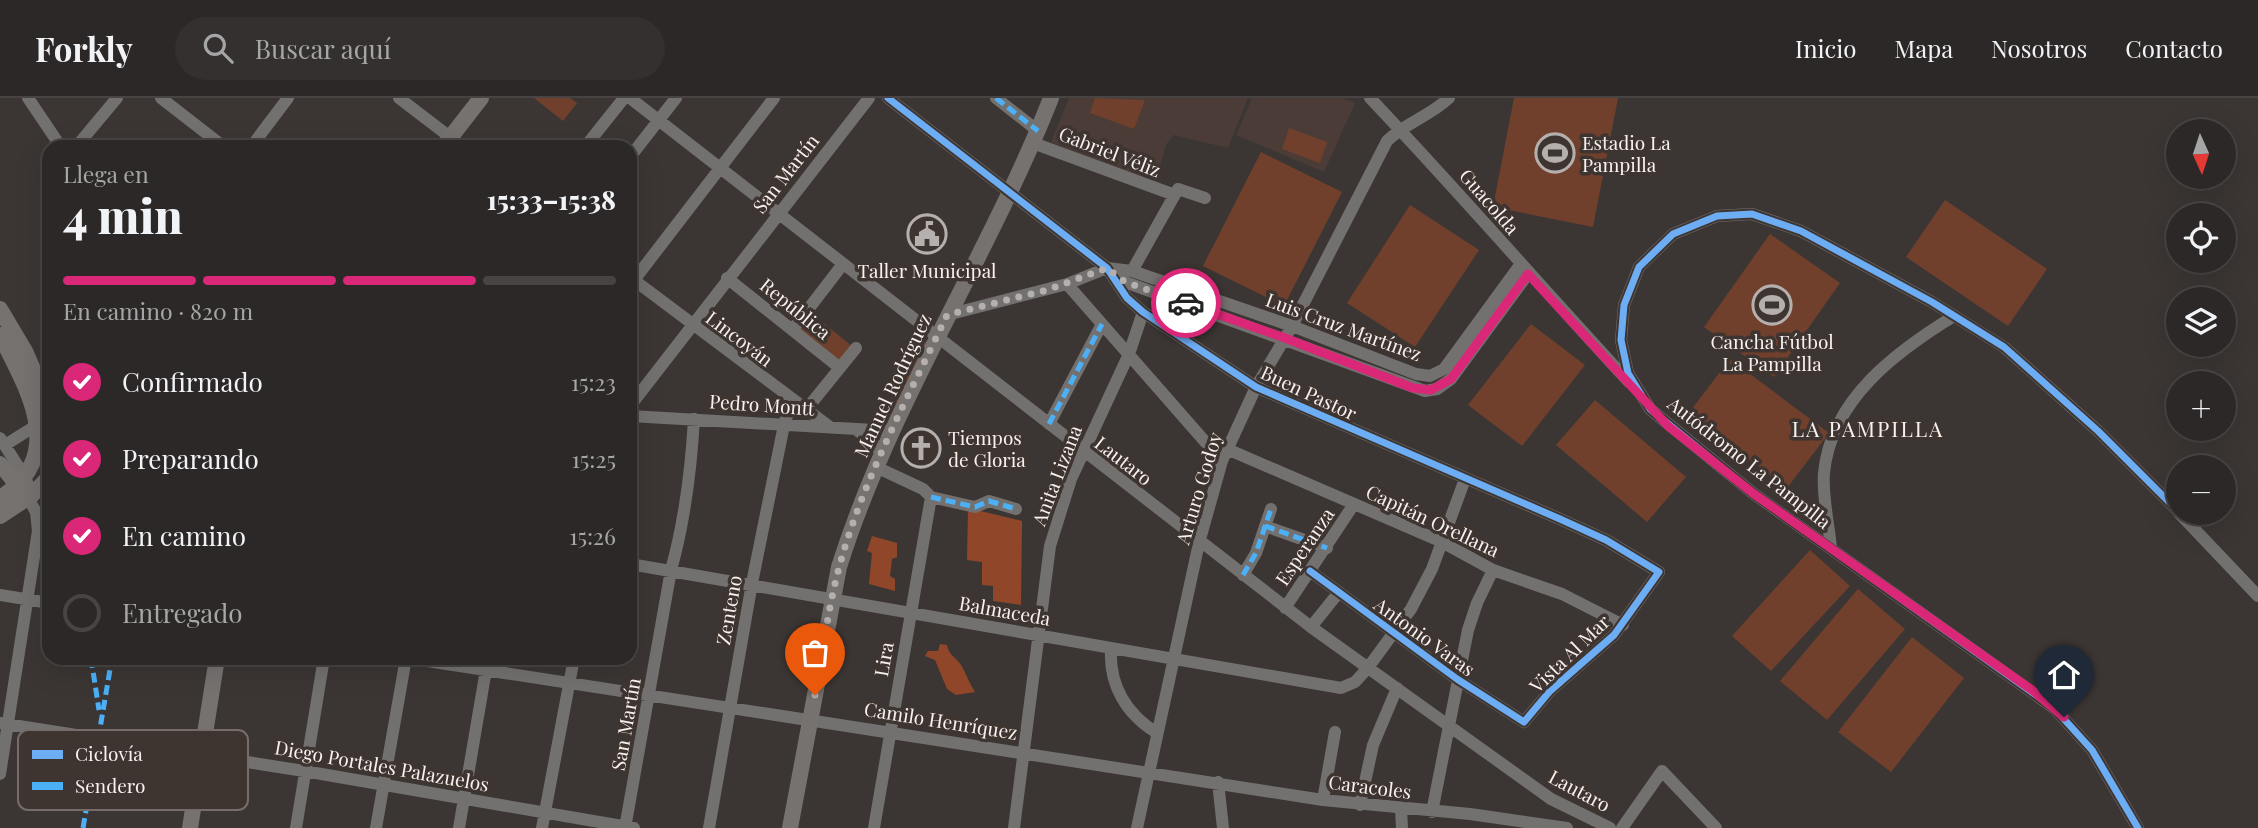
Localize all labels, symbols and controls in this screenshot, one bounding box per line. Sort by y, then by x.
search box [175,17,665,80]
text: Forkly [35,26,133,70]
icon: search [199,29,237,67]
text: Buscar aquí [255,31,391,66]
text: Inicio [1795,32,1856,64]
text: Mapa [1894,32,1953,64]
text: Nosotros [1991,32,2087,64]
text: Contacto [2125,32,2223,64]
north arrow [2166,119,2236,189]
map controls [2166,119,2236,525]
street label: Gabriel Véliz [1055,120,1165,182]
street label: San Martín [746,128,825,218]
place label: Estadio La Pampilla [1582,129,1671,177]
sports icon: Estadio La Pampilla [1534,132,1576,174]
text: Llega en [63,158,149,189]
street label: Guacolda [1454,163,1526,240]
text: 15:33–15:38 [487,182,616,217]
text: 4 min [63,184,183,246]
button: locate [2166,203,2236,273]
public building icon: Taller Municipal [906,213,948,255]
place label: Taller Municipal [857,257,997,283]
courier [1151,268,1221,338]
street label: República [755,271,837,345]
icon: car [1167,284,1205,322]
sports icon: Cancha Fútbol La Pampilla [1751,284,1793,326]
street label: Luis Cruz Martínez [1262,286,1426,366]
button: layers [2166,287,2236,357]
text: En camino · 820 m [63,295,253,326]
street label: Lincoyán [701,304,779,372]
street label: Manuel Rodríguez [847,309,937,461]
place label: Cancha Fútbol La Pampilla [1710,328,1834,376]
street label: Buen Pastor [1257,358,1362,426]
icon: check [63,363,101,401]
text: Confirmado [122,364,263,399]
text: 15:23 [571,366,616,397]
button: + [2166,371,2236,441]
street label: Pedro Montt [709,387,816,421]
street label: Autódromo La Pampilla [1662,389,1837,534]
district label: LA PAMPILLA [1792,414,1944,442]
street label: Anita Lizana [1025,421,1087,530]
place label: Tiempos de Gloria [948,424,1026,472]
church icon: Tiempos de Gloria [900,427,942,469]
street label: Arturo Godoy [1168,428,1228,548]
street label: Lautaro [1090,429,1158,491]
icon: check [63,440,101,478]
text: Preparando [122,441,259,476]
text: 15:25 [572,443,616,474]
button: − [2166,455,2236,525]
street label: Capitán Orellana [1362,478,1504,563]
street label: Esperanza [1268,502,1340,590]
icon: check [63,517,101,555]
text: En camino [122,518,246,553]
text: 15:26 [569,520,616,551]
street label: Zenteno [709,573,747,647]
street label: Balmaceda [957,589,1053,631]
street label: Antonio Varas [1369,590,1481,681]
text: Entregado [122,595,243,630]
street label: Vista Al Mar [1523,608,1615,698]
pin [785,623,845,695]
icon: bag [796,634,834,672]
street label: Lira [867,639,899,678]
pin [2034,645,2094,717]
icon: home [2045,656,2083,694]
street label: San Martín [604,675,646,772]
street label: Camilo Henríquez [863,695,1019,745]
legend [18,730,248,810]
street label: Diego Portales Palazuelos [273,733,491,797]
text: Ciclovía [75,740,143,766]
street label: Lautaro [1545,763,1615,817]
street label: Caracoles [1327,768,1413,804]
text: Sendero [75,772,145,798]

